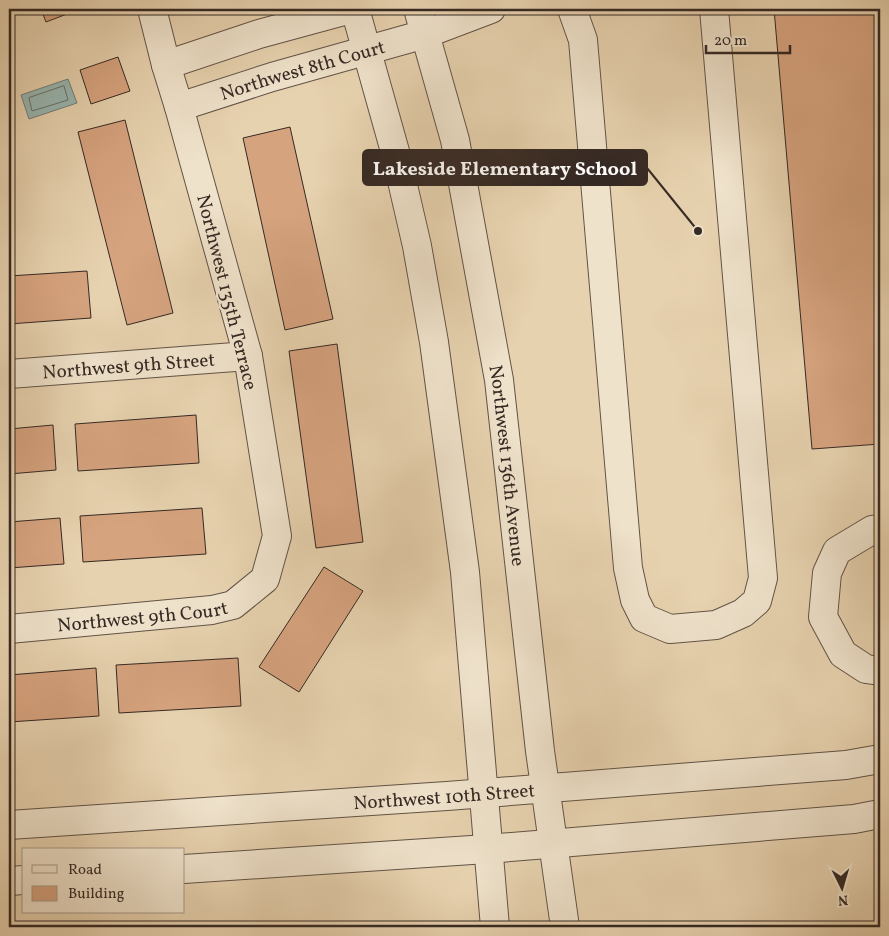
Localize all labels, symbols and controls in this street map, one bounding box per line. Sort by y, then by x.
scale bar [706,22,790,54]
text: 20 m [714,31,747,52]
street label: Northwest 8th Court [217,35,389,108]
callout: Lakeside Elementary School [363,150,647,185]
text: Lakeside Elementary School [373,156,637,184]
street label: Northwest 135th Terrace [189,192,263,393]
street label: Northwest 9th Street [42,347,216,386]
street label: Northwest 136th Avenue [481,363,530,568]
street label: Northwest 9th Court [56,596,231,639]
street label: Northwest 10th Street [352,778,536,817]
legend [22,848,185,914]
text: Road [68,860,102,881]
north arrow [816,864,866,914]
text: Building [68,884,125,905]
text: N [837,890,849,909]

